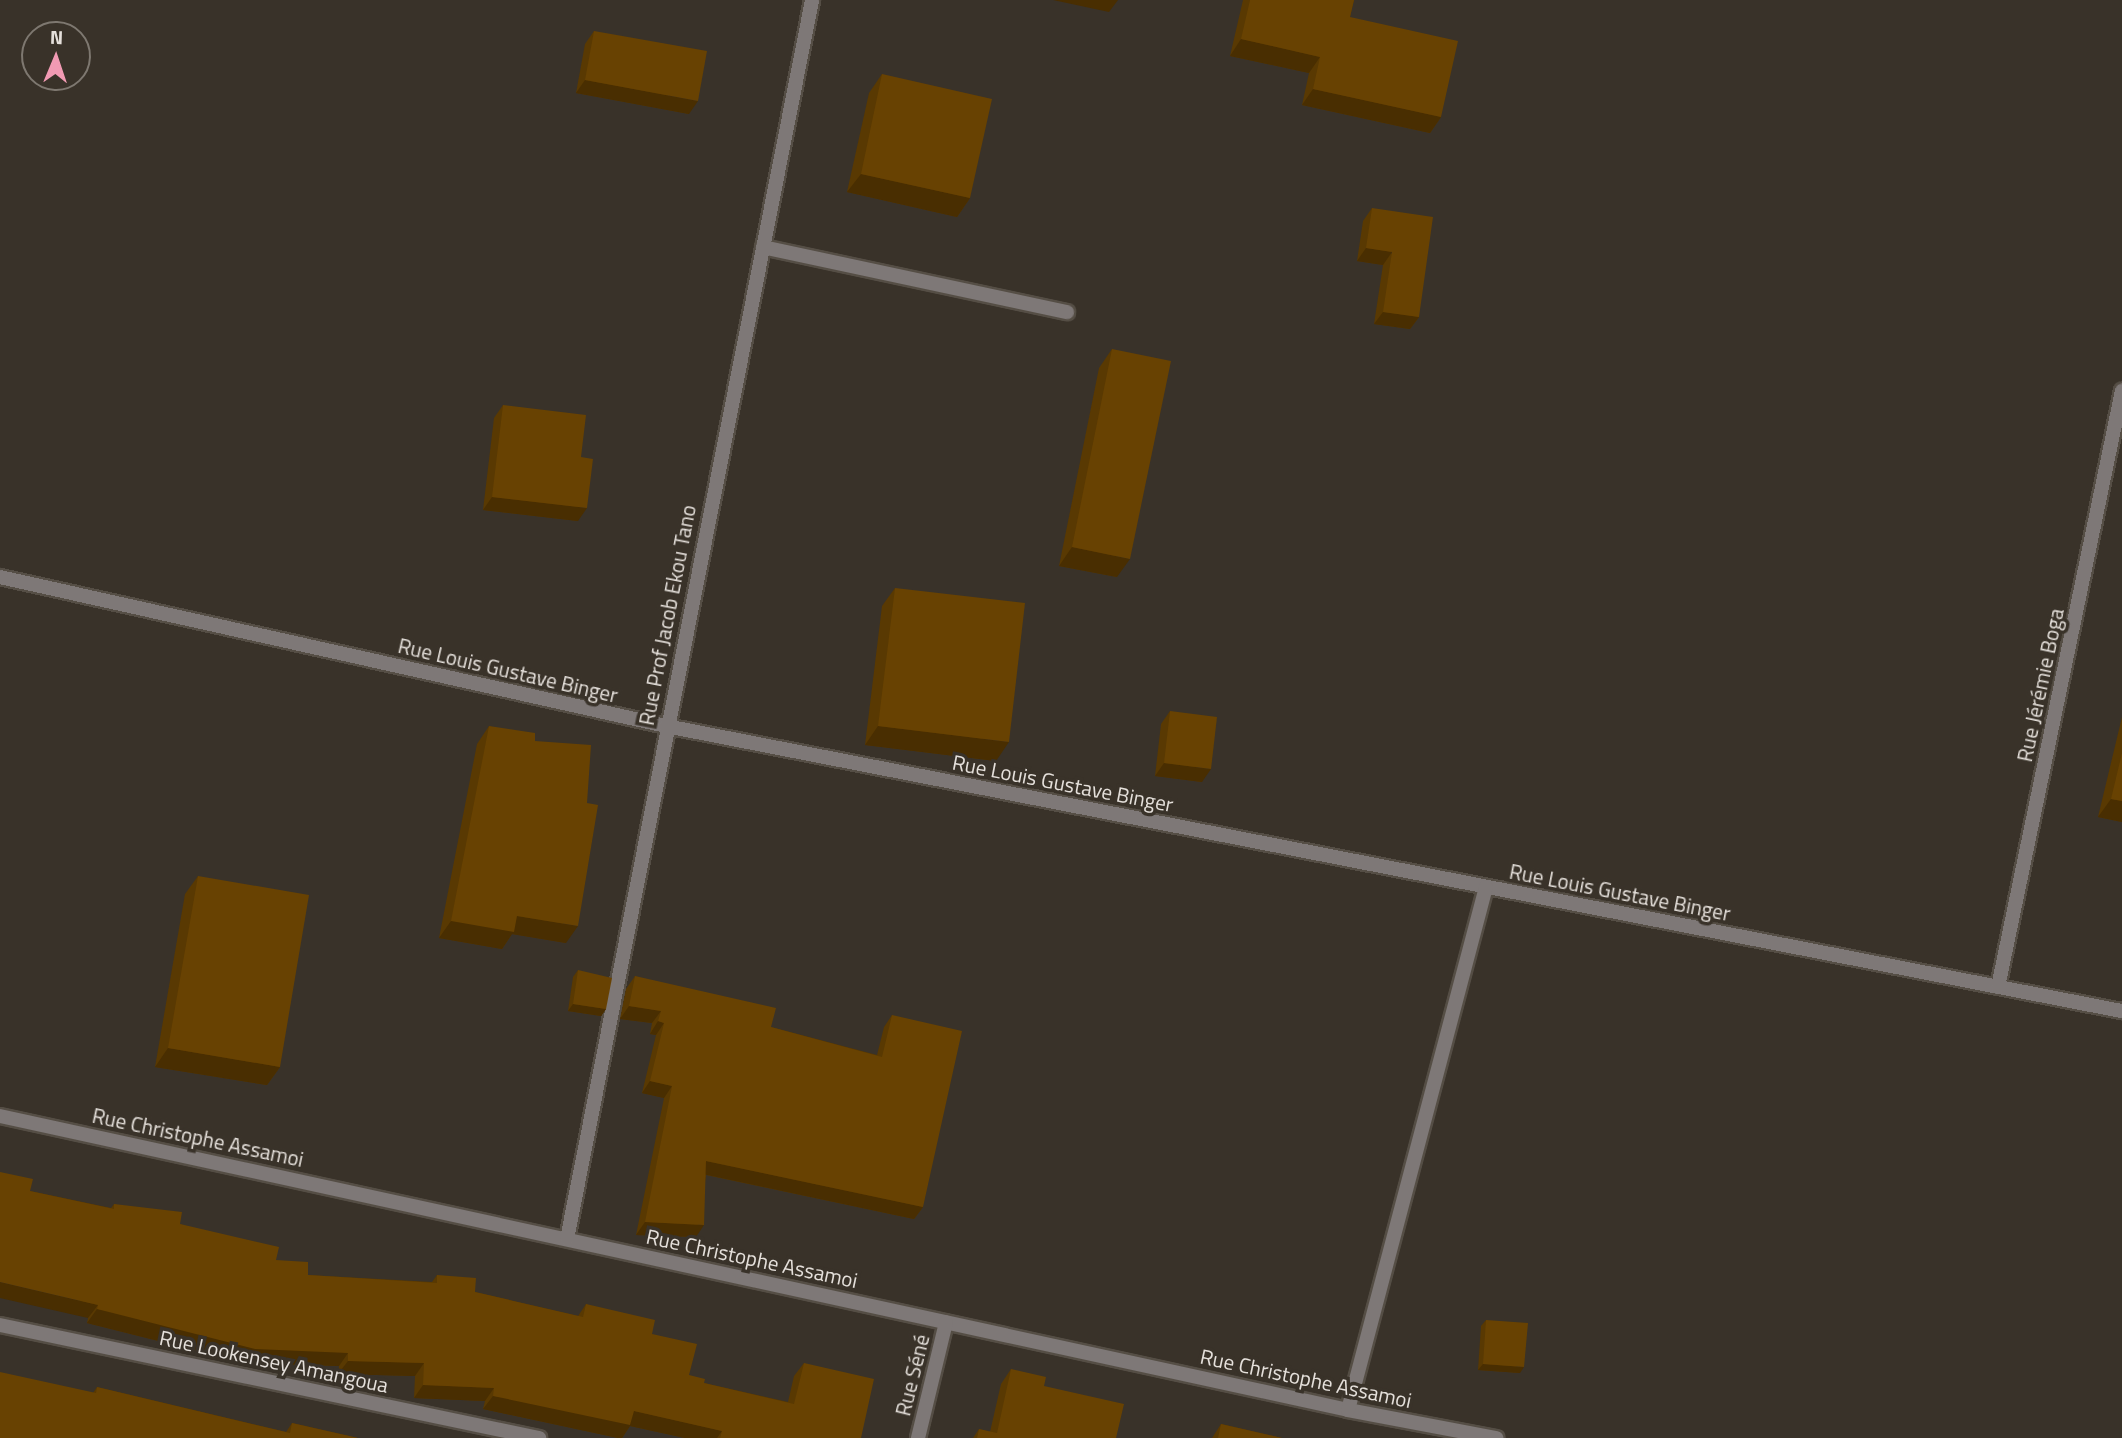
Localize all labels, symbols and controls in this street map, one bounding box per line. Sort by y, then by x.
north arrow [21,21,91,91]
text: N [50,22,64,51]
street label: Rue Prof Jacob Ekou Tano [633,503,701,727]
street label: Rue Jérémie Boga [2011,606,2069,764]
street label: Rue Louis Gustave Binger [396,632,620,708]
street label: Rue Louis Gustave Binger [950,749,1176,817]
street label: Rue Louis Gustave Binger [1507,858,1733,926]
street label: Rue Christophe Assamoi [90,1102,306,1172]
street label: Rue Christophe Assamoi [644,1223,860,1293]
street label: Rue Lookensey Amangoua [157,1324,391,1398]
street label: Rue Séné [890,1332,934,1418]
street label: Rue Christophe Assamoi [1198,1343,1414,1413]

